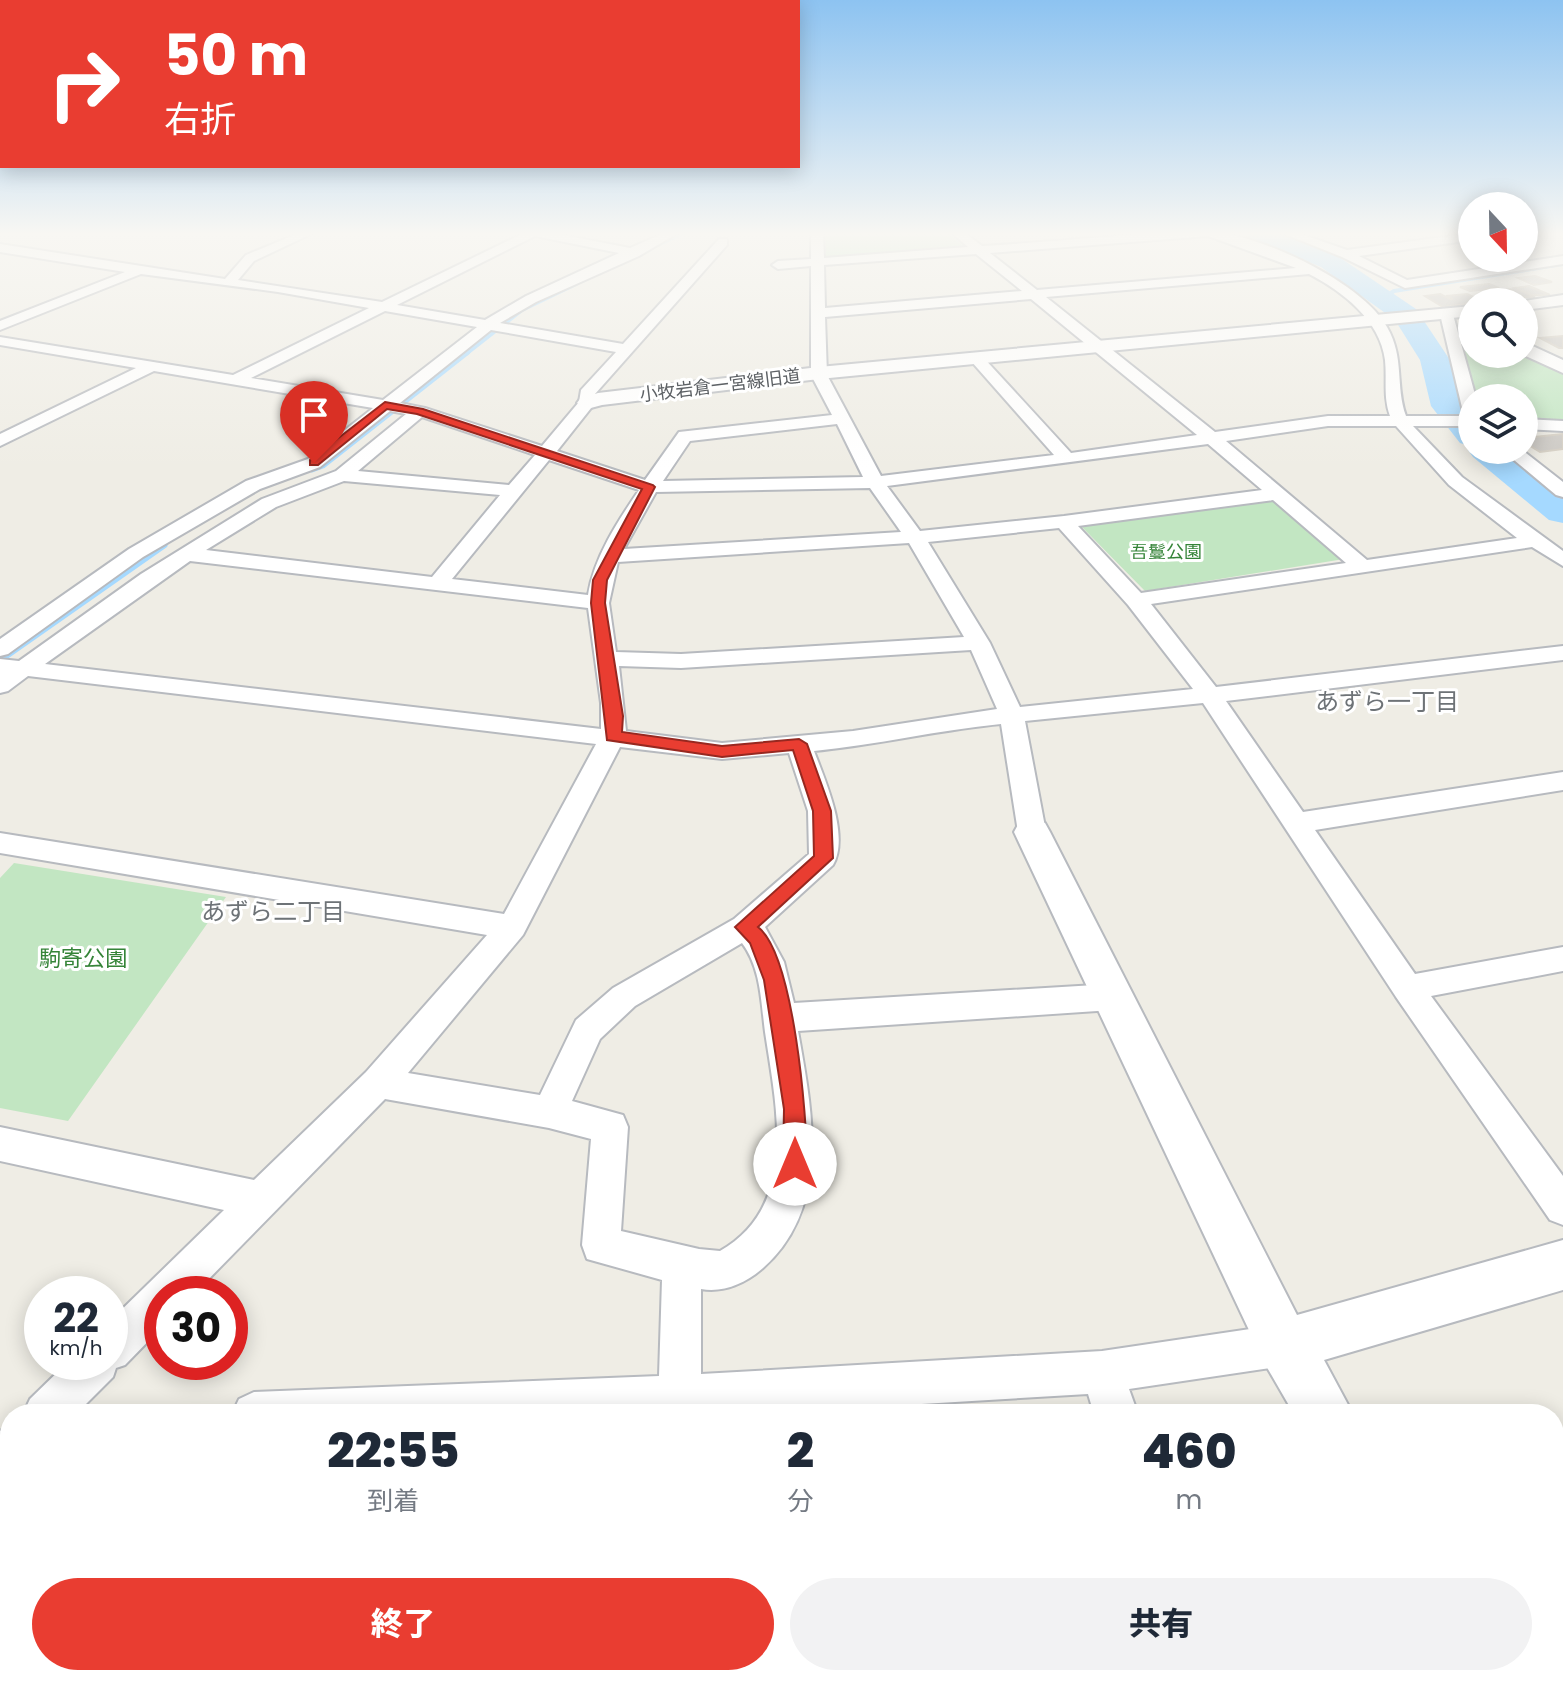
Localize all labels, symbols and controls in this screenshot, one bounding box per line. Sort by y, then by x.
text: 50 m [164,16,308,95]
icon: right [32,32,136,136]
text: 右折 [164,94,236,145]
north arrow [1458,192,1538,272]
map controls [1458,192,1538,464]
button: search [1458,288,1538,368]
street label: 小牧岩倉一宮線旧道 [638,363,802,407]
pin [280,381,348,463]
button: layers [1458,384,1538,464]
icon: arrive [292,393,336,437]
park label: 吾鬘公園 [1130,539,1202,564]
district label: あずら一丁目 [1315,685,1459,718]
district label: あずら二丁目 [201,895,345,928]
park label: 駒寄公園 [39,943,127,974]
position arrow [753,1122,837,1206]
speed limit sign: 30 [144,1276,248,1380]
text: 22 [53,1290,99,1346]
text: km/h [49,1334,103,1362]
text: 22:55 [327,1417,459,1484]
text: 2 [787,1417,814,1484]
text: 460 [1141,1418,1237,1485]
text: m [1176,1482,1202,1518]
text: 到着 [367,1483,419,1519]
text: 分 [787,1483,813,1519]
button: 終了 [32,1578,774,1670]
button: 共有 [790,1578,1532,1670]

